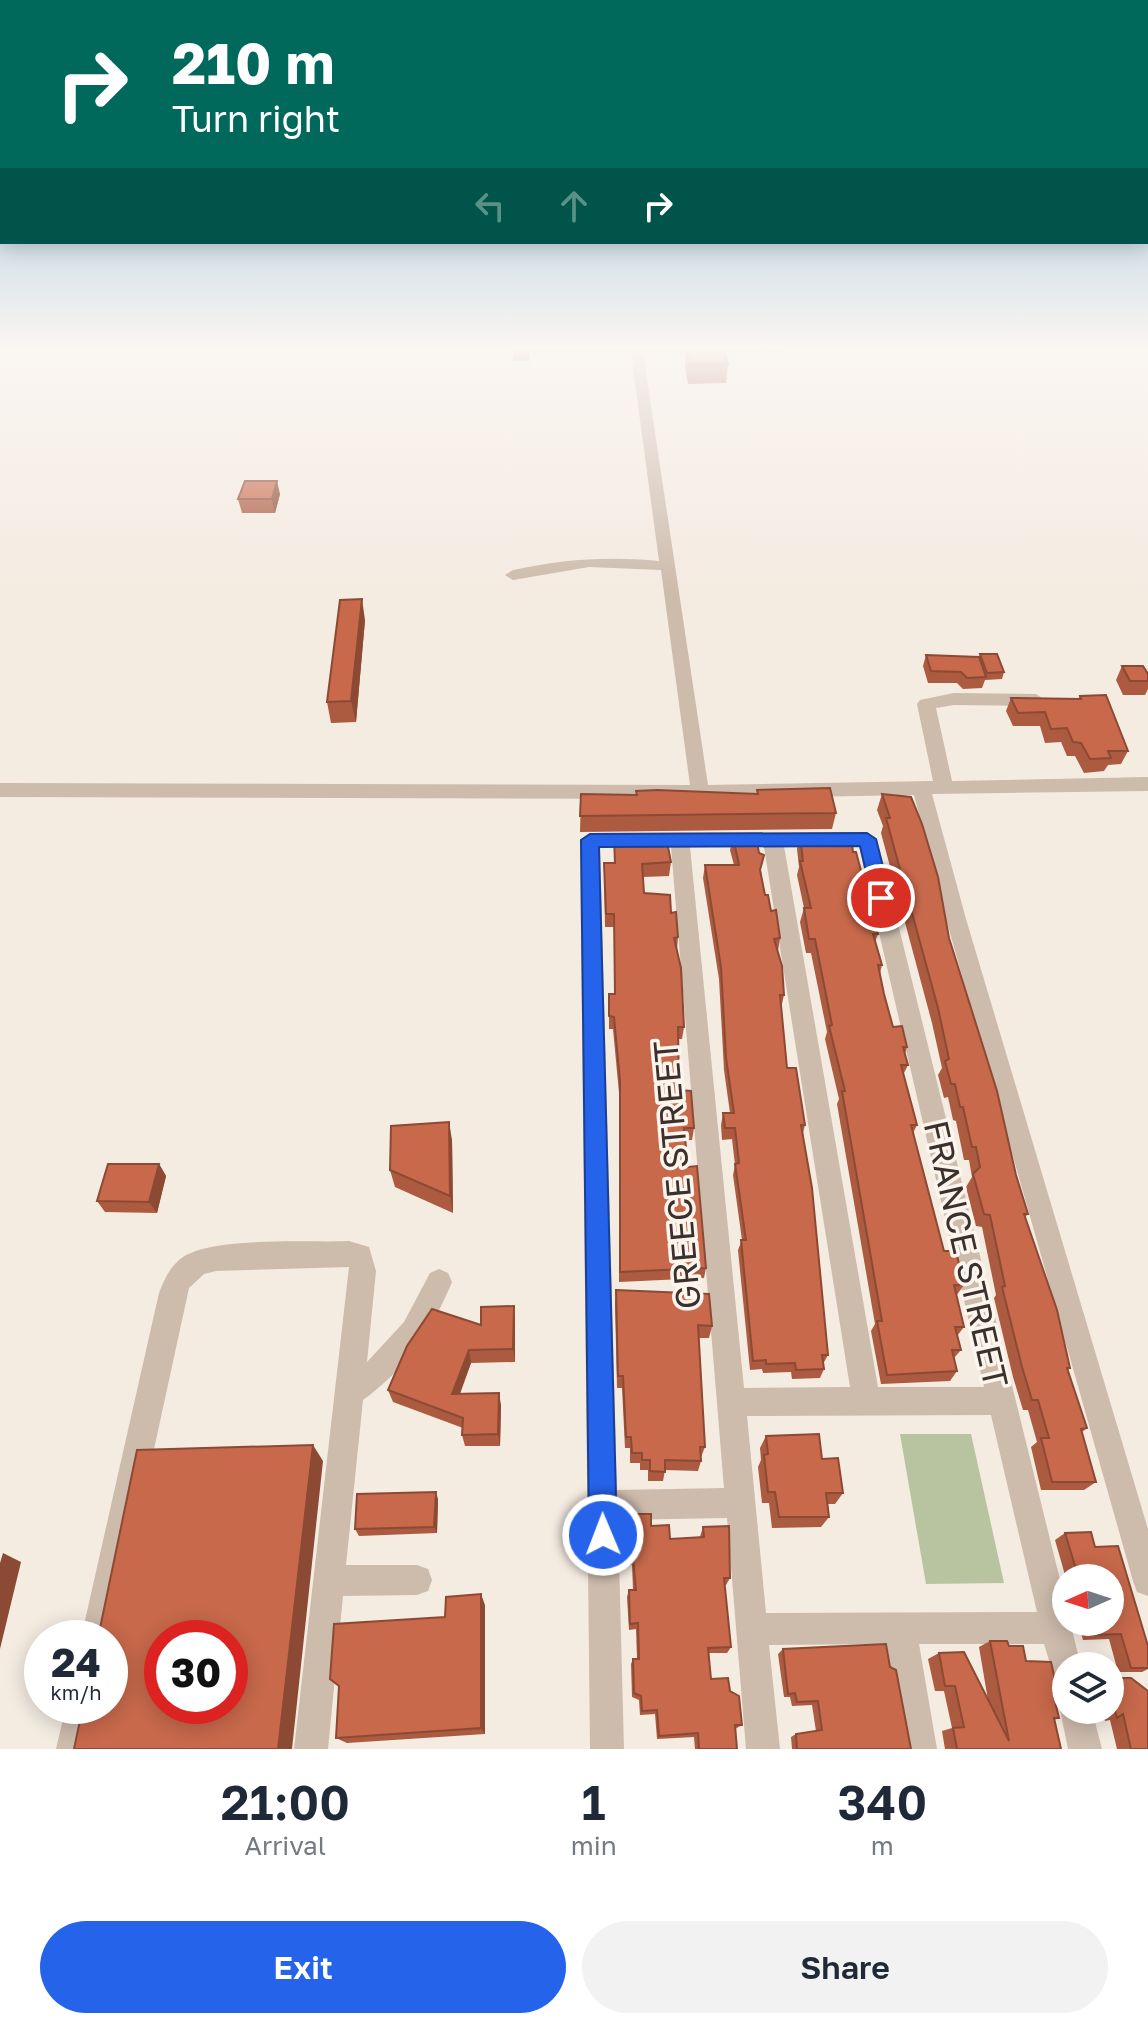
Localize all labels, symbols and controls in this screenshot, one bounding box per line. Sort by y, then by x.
text: 210 m [172,29,334,96]
icon: right [40,32,144,136]
text: Turn right [172,97,340,140]
icon: left [468,184,512,228]
icon: ahead [552,184,596,228]
icon: right [636,184,680,228]
pin [847,864,915,932]
icon: arrive [859,876,903,920]
street label: GREECE STREET [644,1039,708,1311]
street label: FRANCE STREET [917,1116,1017,1391]
position arrow [561,1493,645,1577]
north arrow [1052,1564,1124,1636]
map controls [1052,1564,1124,1724]
speed limit sign: 30 [144,1620,248,1724]
text: 24 [51,1638,101,1686]
button: layers [1052,1652,1124,1724]
text: km/h [51,1680,101,1704]
text: 21:00 [221,1773,350,1831]
text: 1 [582,1773,606,1831]
text: 340 [837,1773,927,1831]
text: Arrival [245,1830,326,1861]
text: min [571,1830,617,1861]
text: m [871,1830,894,1861]
button: Exit [40,1921,566,2013]
button: Share [582,1921,1108,2013]

